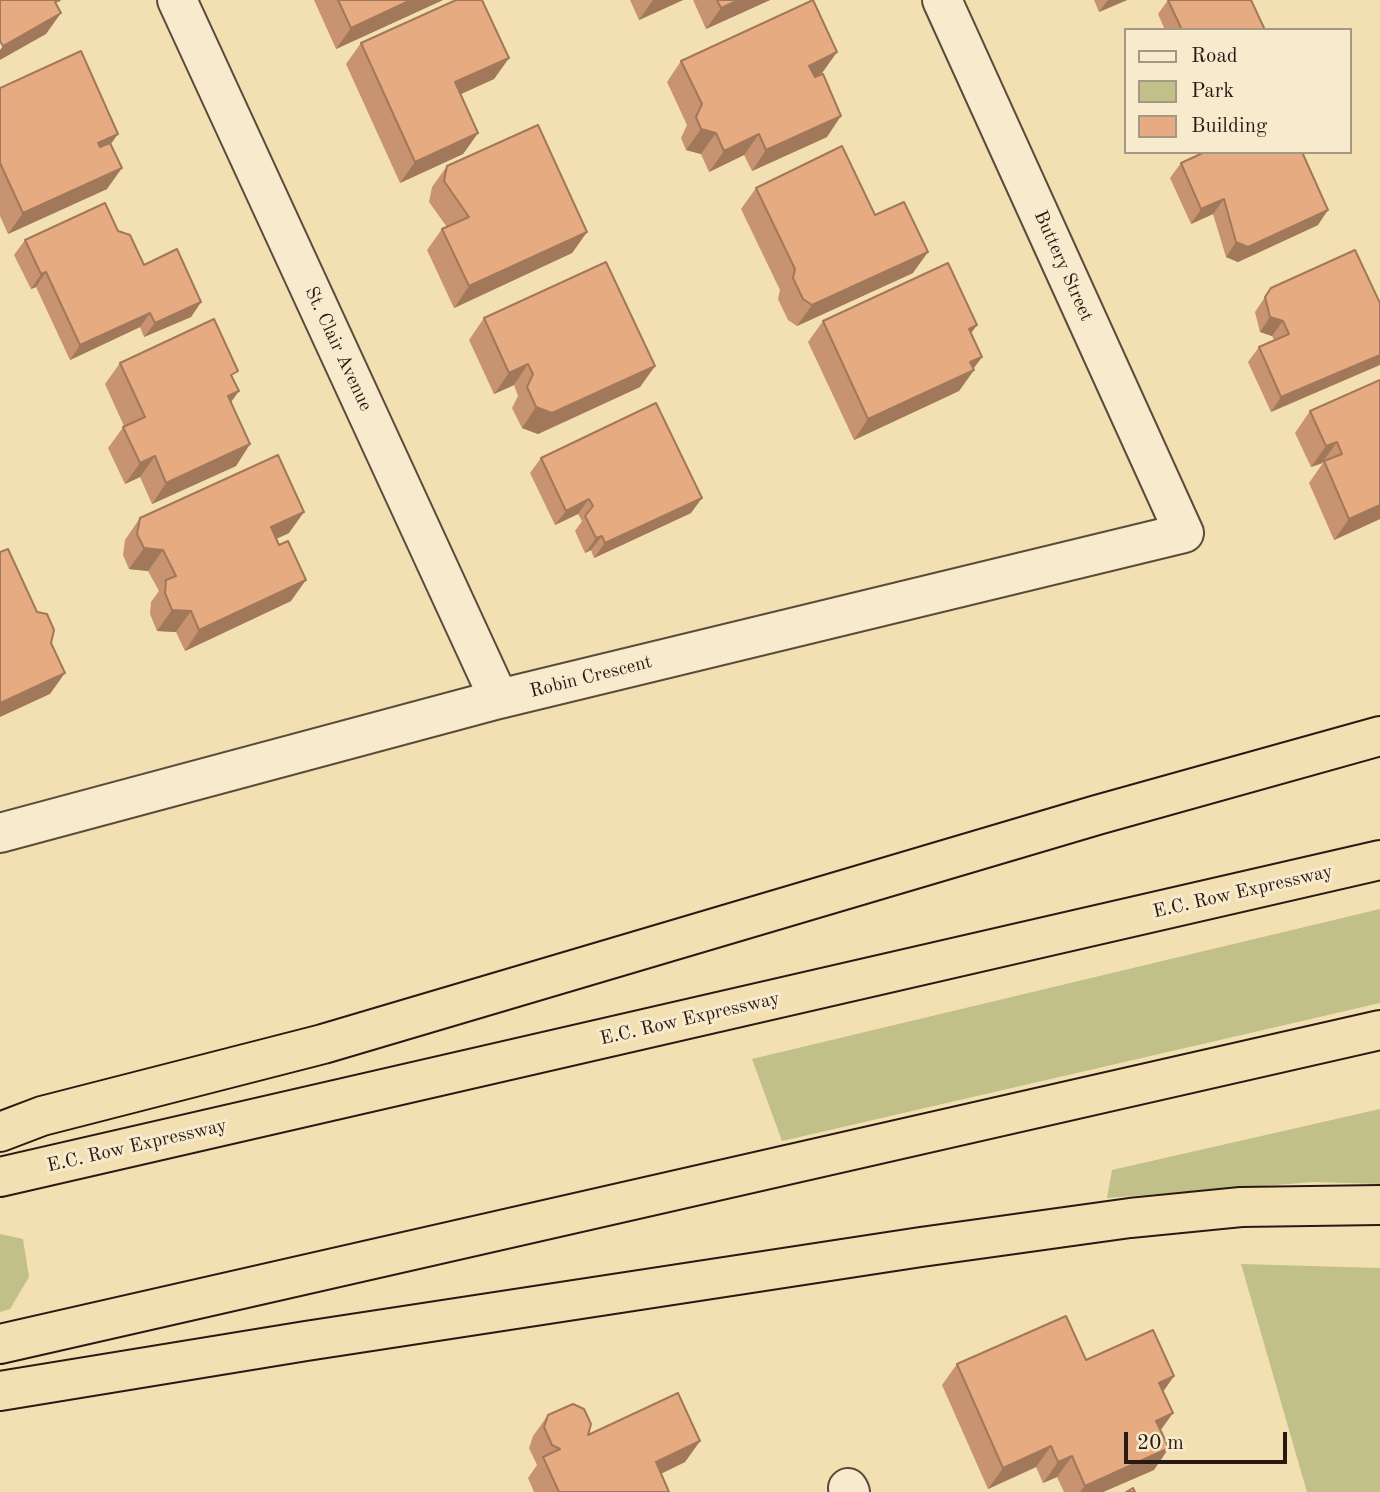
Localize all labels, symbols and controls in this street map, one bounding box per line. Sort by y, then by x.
legend [1124,28,1352,154]
text: Road [1191,46,1238,67]
text: Park [1191,81,1234,102]
text: Building [1191,116,1267,137]
street label: Buttery Street [1028,207,1098,325]
street label: St. Clair Avenue [299,283,377,415]
street label: Robin Crescent [528,651,654,703]
street label: E.C. Row Expressway [1151,860,1335,924]
street label: E.C. Row Expressway [598,987,782,1051]
street label: E.C. Row Expressway [45,1114,229,1178]
scale bar [1128,1418,1291,1462]
text: 20 m [1137,1433,1184,1454]

